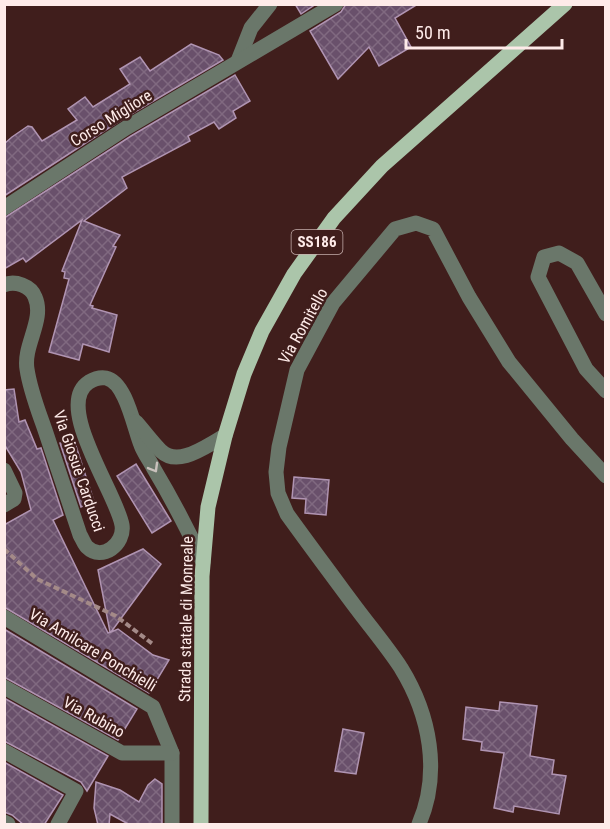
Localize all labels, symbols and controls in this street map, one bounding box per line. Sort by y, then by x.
scale bar [406,12,562,50]
text: 50 m [415,22,450,43]
street label: Corso Migliore [67,86,155,150]
road number: SS186 [292,230,342,254]
street label: Via Romitello [274,285,332,367]
street label: Via Giosuè Carducci [49,408,109,534]
one-way arrow [147,462,158,472]
street label: Strada statale di Monreale [175,536,197,702]
street label: Via Amilcare Ponchielli [26,604,160,696]
street label: Via Rubino [60,692,128,742]

